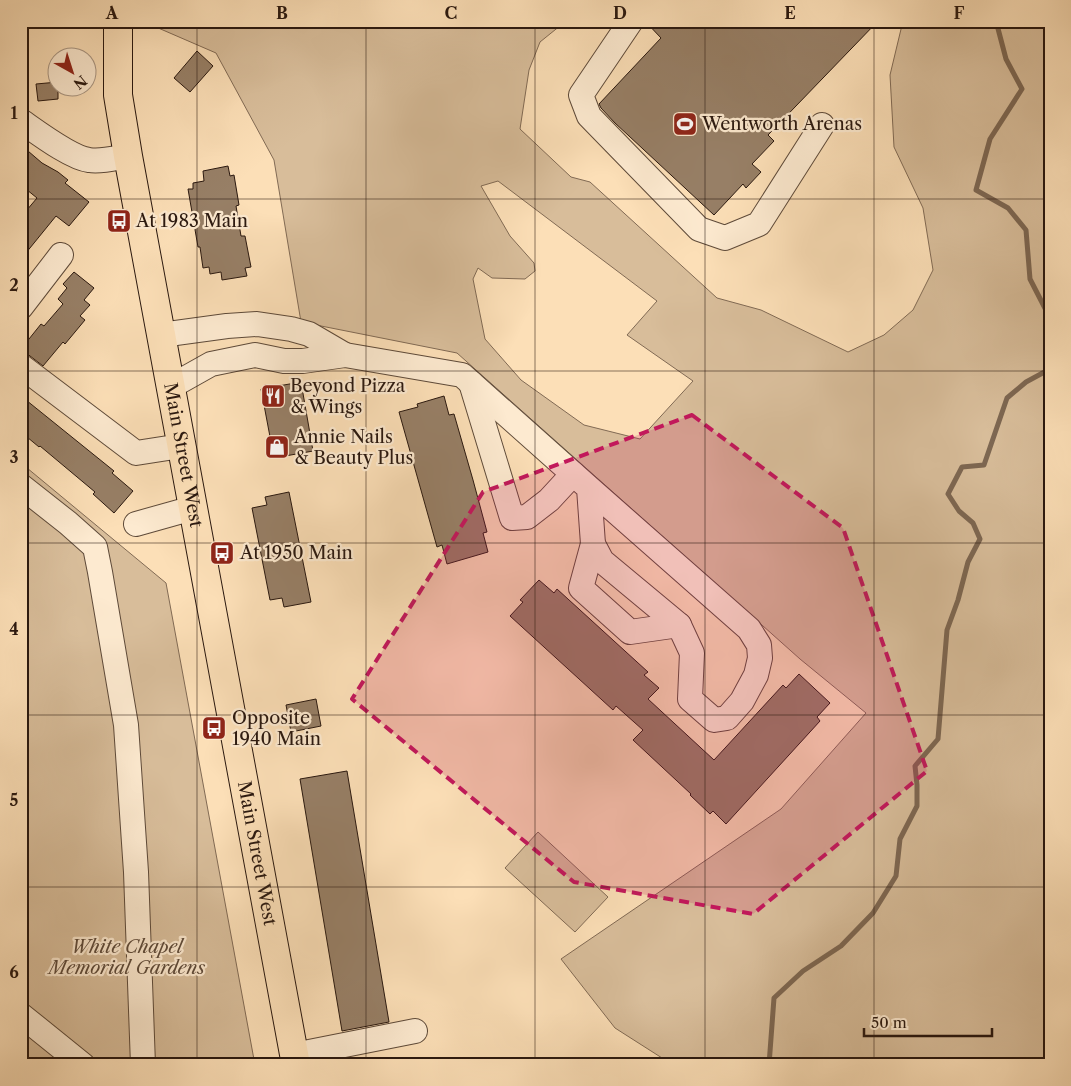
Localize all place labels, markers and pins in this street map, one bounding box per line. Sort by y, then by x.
sports icon: Wentworth Arenas [672,111,698,137]
place label: Wentworth Arenas [701,113,862,135]
bus stop icon: At 1983 Main [106,208,132,234]
place label: At 1983 Main [135,210,248,232]
place label: Beyond Pizza & Wings [290,375,406,418]
restaurant icon: Beyond Pizza & Wings [260,383,286,409]
place label: Annie Nails & Beauty Plus [293,426,413,469]
shop icon: Annie Nails & Beauty Plus [264,434,290,460]
bus stop icon: At 1950 Main [209,540,235,566]
place label: At 1950 Main [239,542,353,564]
place label: Opposite 1940 Main [232,707,321,750]
bus stop icon: Opposite 1940 Main [201,715,227,741]

